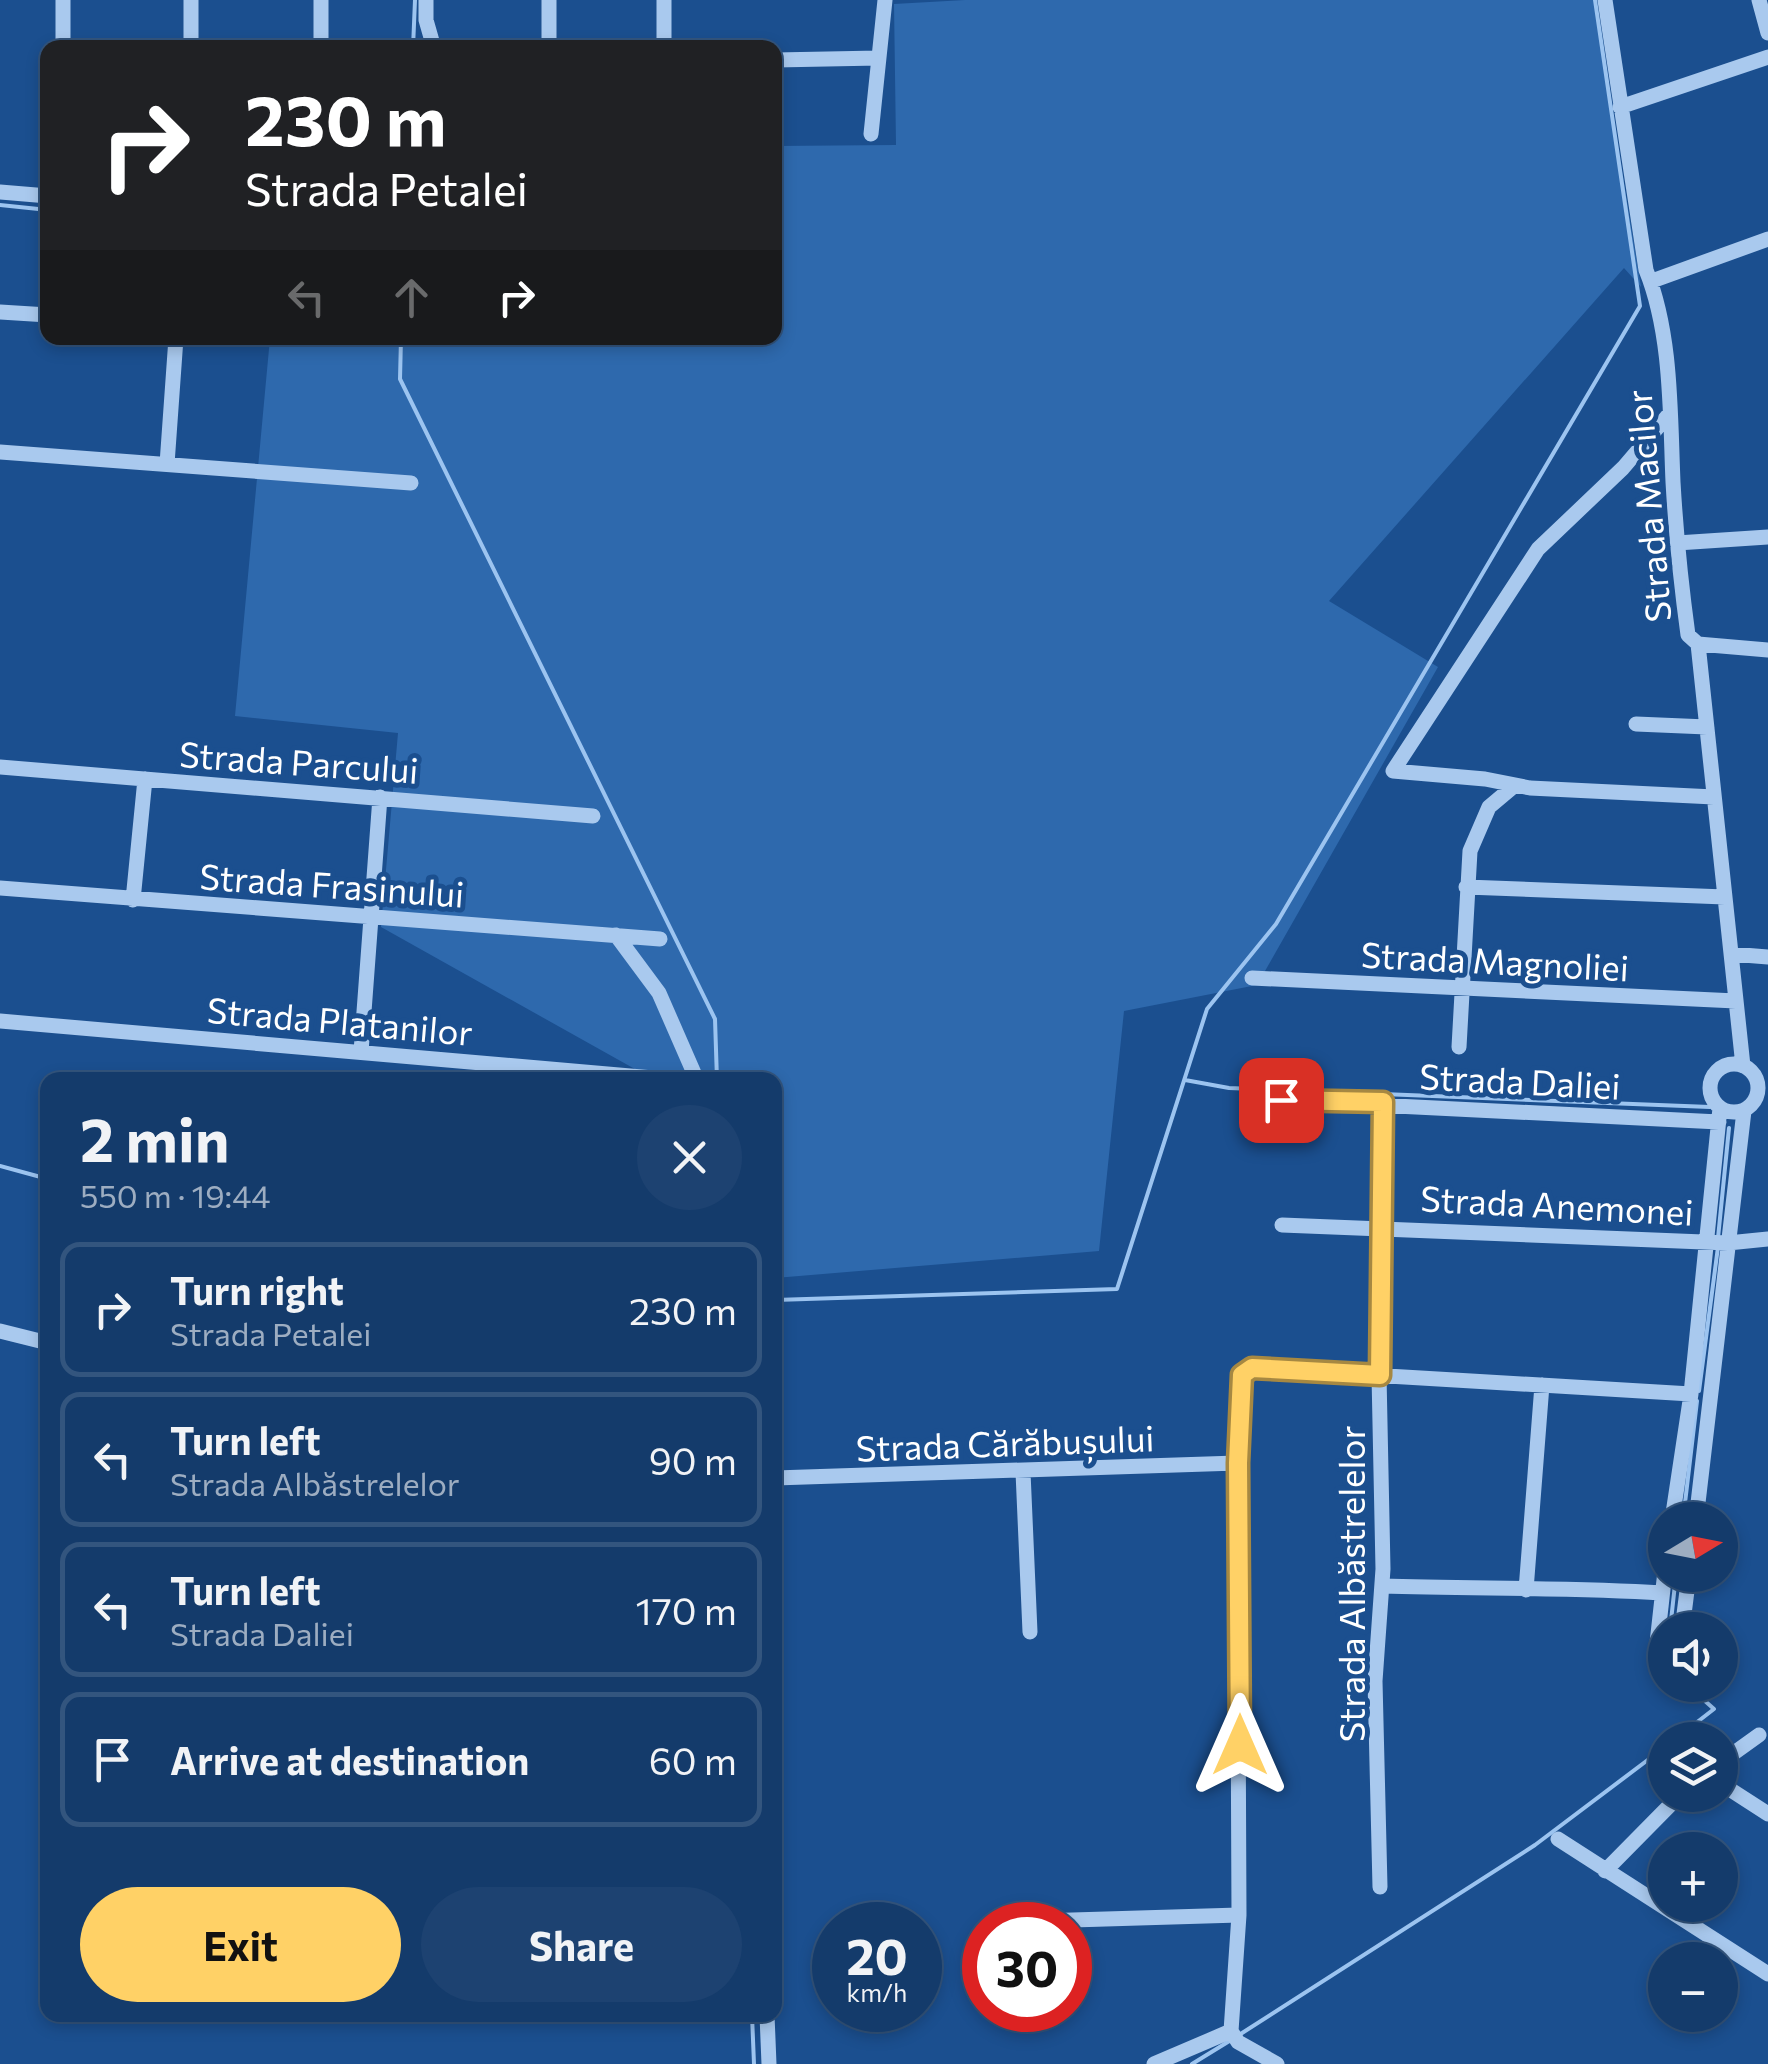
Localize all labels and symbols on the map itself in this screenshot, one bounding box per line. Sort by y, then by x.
street label: Strada Macilor [1615,388,1679,624]
street label: Strada Parcului [178,731,420,791]
street label: Strada Frasinului [198,853,466,915]
street label: Strada Magnoliei [1360,932,1630,988]
street label: Strada Platanilor [205,987,475,1053]
street label: Strada Daliei [1418,1053,1622,1107]
pin [1239,1058,1324,1143]
street label: Strada Anemonei [1419,1175,1695,1233]
street label: Strada Cărăbușului [855,1415,1155,1472]
street label: Strada Albăstrelelor [1329,1426,1372,1742]
north arrow [1648,1502,1738,1592]
position arrow [1188,1693,1292,1797]
speed limit sign: 30 [962,1902,1092,2032]

